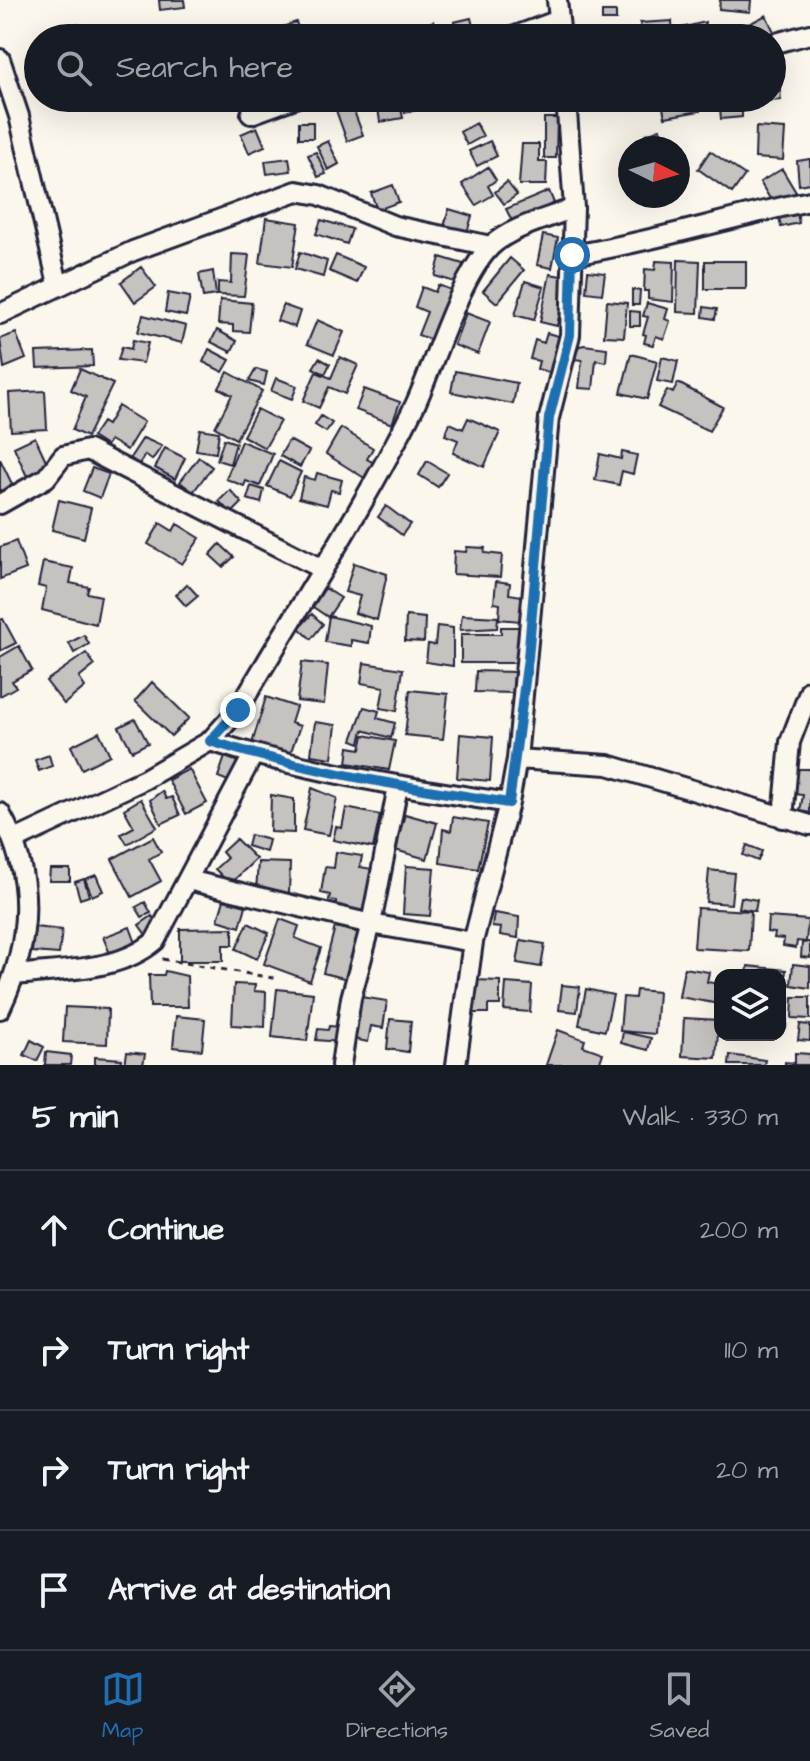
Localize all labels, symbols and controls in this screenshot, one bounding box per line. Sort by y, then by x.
search box [24,24,786,112]
icon: search [52,46,96,90]
text: Search here [116,47,293,89]
north arrow [618,136,690,208]
route start [554,237,590,273]
route end [220,692,256,728]
map controls [714,969,786,1041]
button: layers [714,969,786,1041]
text: 5 min [32,1093,118,1141]
text: Walk · 330 m [622,1099,778,1135]
icon: ahead [32,1208,76,1252]
text: Continue [108,1209,224,1251]
text: 200 m [700,1212,778,1248]
icon: right [32,1328,76,1372]
text: Turn right [108,1329,249,1371]
text: 110 m [724,1332,778,1368]
icon: right [32,1448,76,1492]
text: Turn right [108,1449,249,1491]
text: 20 m [716,1452,778,1488]
icon: arrive [32,1568,76,1612]
text: Arrive at destination [108,1569,390,1611]
tab: Map [101,1667,145,1746]
tab: Directions [346,1667,448,1746]
tab: Saved [649,1667,709,1746]

